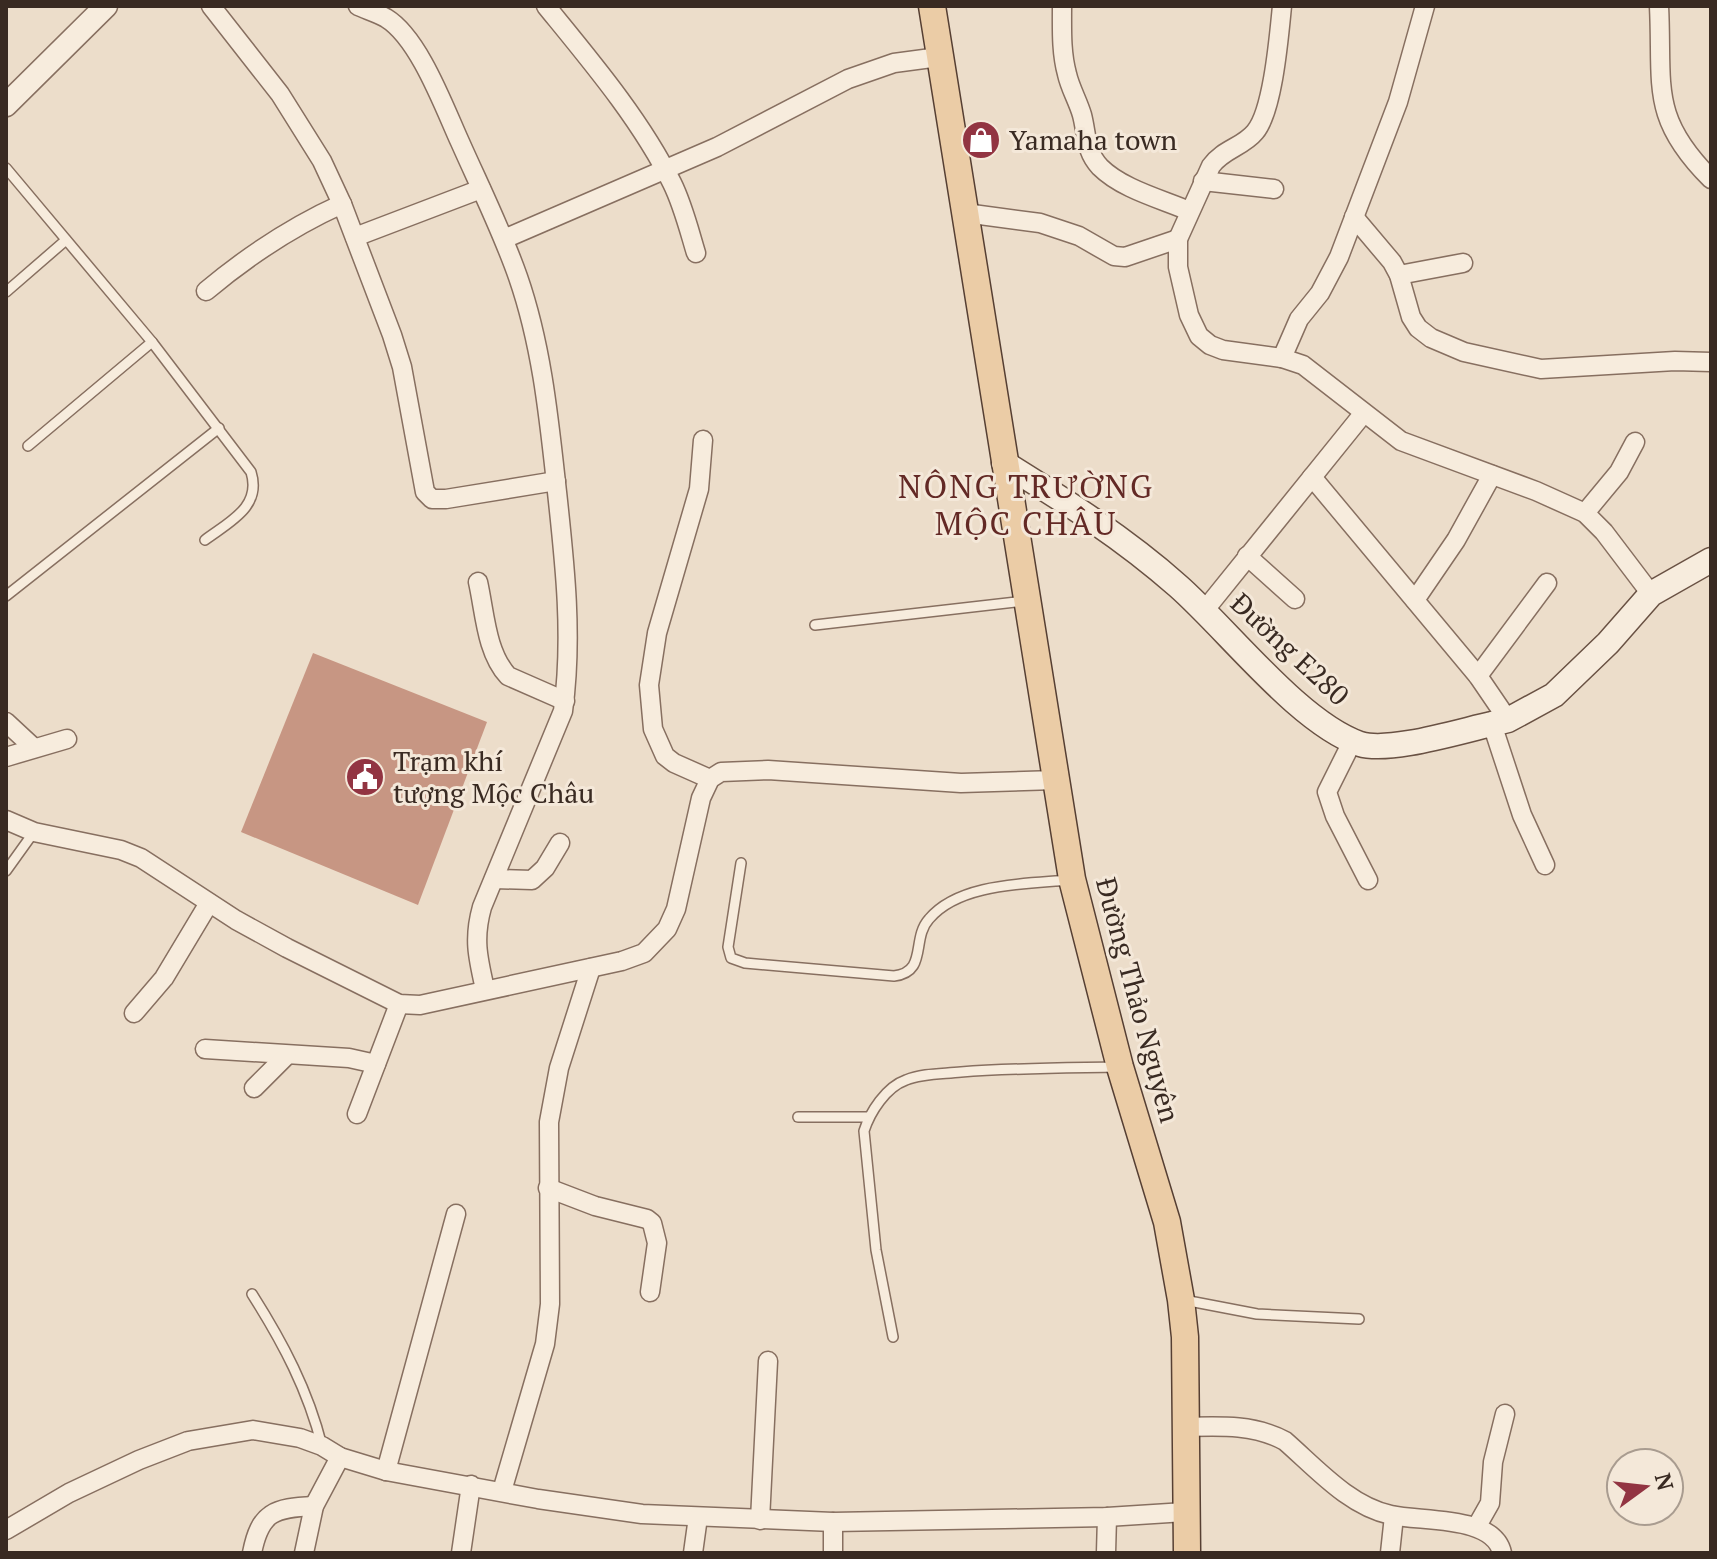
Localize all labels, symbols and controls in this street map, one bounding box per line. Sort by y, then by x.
shop icon: Yamaha town [960,119,1002,161]
place label: Yamaha town [1009,121,1178,158]
district label: NÔNG TRƯỜNG MỘC CHÂU [898,465,1154,544]
street label: Đường E280 [1223,584,1357,713]
place label: Trạm khí tượng Mộc Châu [393,742,594,811]
public building icon: Trạm khí tượng Mộc Châu [344,756,386,798]
street label: Đường Thảo Nguyên [1088,873,1189,1127]
north arrow [1605,1447,1685,1527]
text: N [1649,1470,1681,1494]

